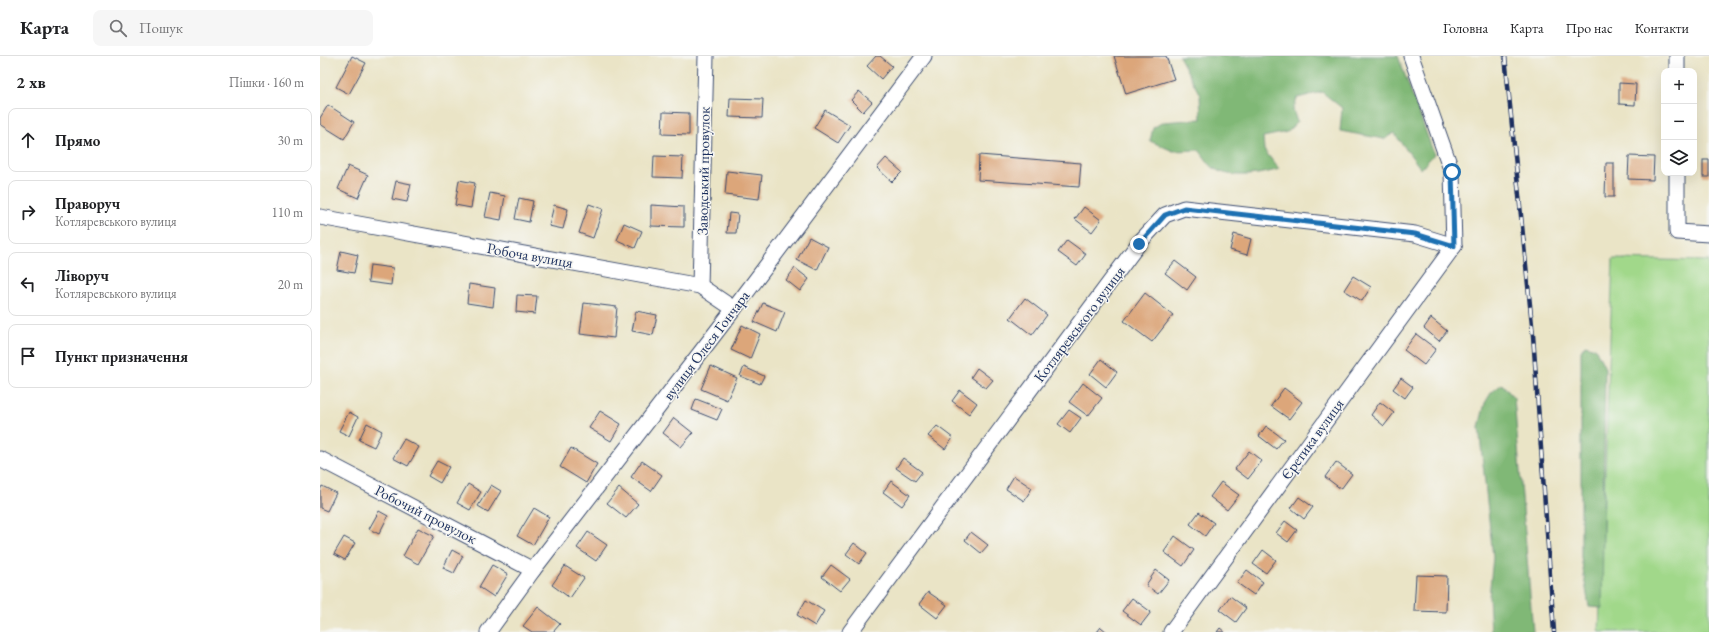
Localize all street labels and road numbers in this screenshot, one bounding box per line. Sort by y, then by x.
street label: Заводський провулок [692,107,714,235]
street label: Робоча вулиця [485,238,575,272]
street label: Котляревського вулиця [1029,262,1129,386]
street label: вулиця Олеся Гончара [659,286,753,404]
street label: Єретика вулиця [1276,395,1348,483]
street label: Робочий провулок [372,480,480,548]

